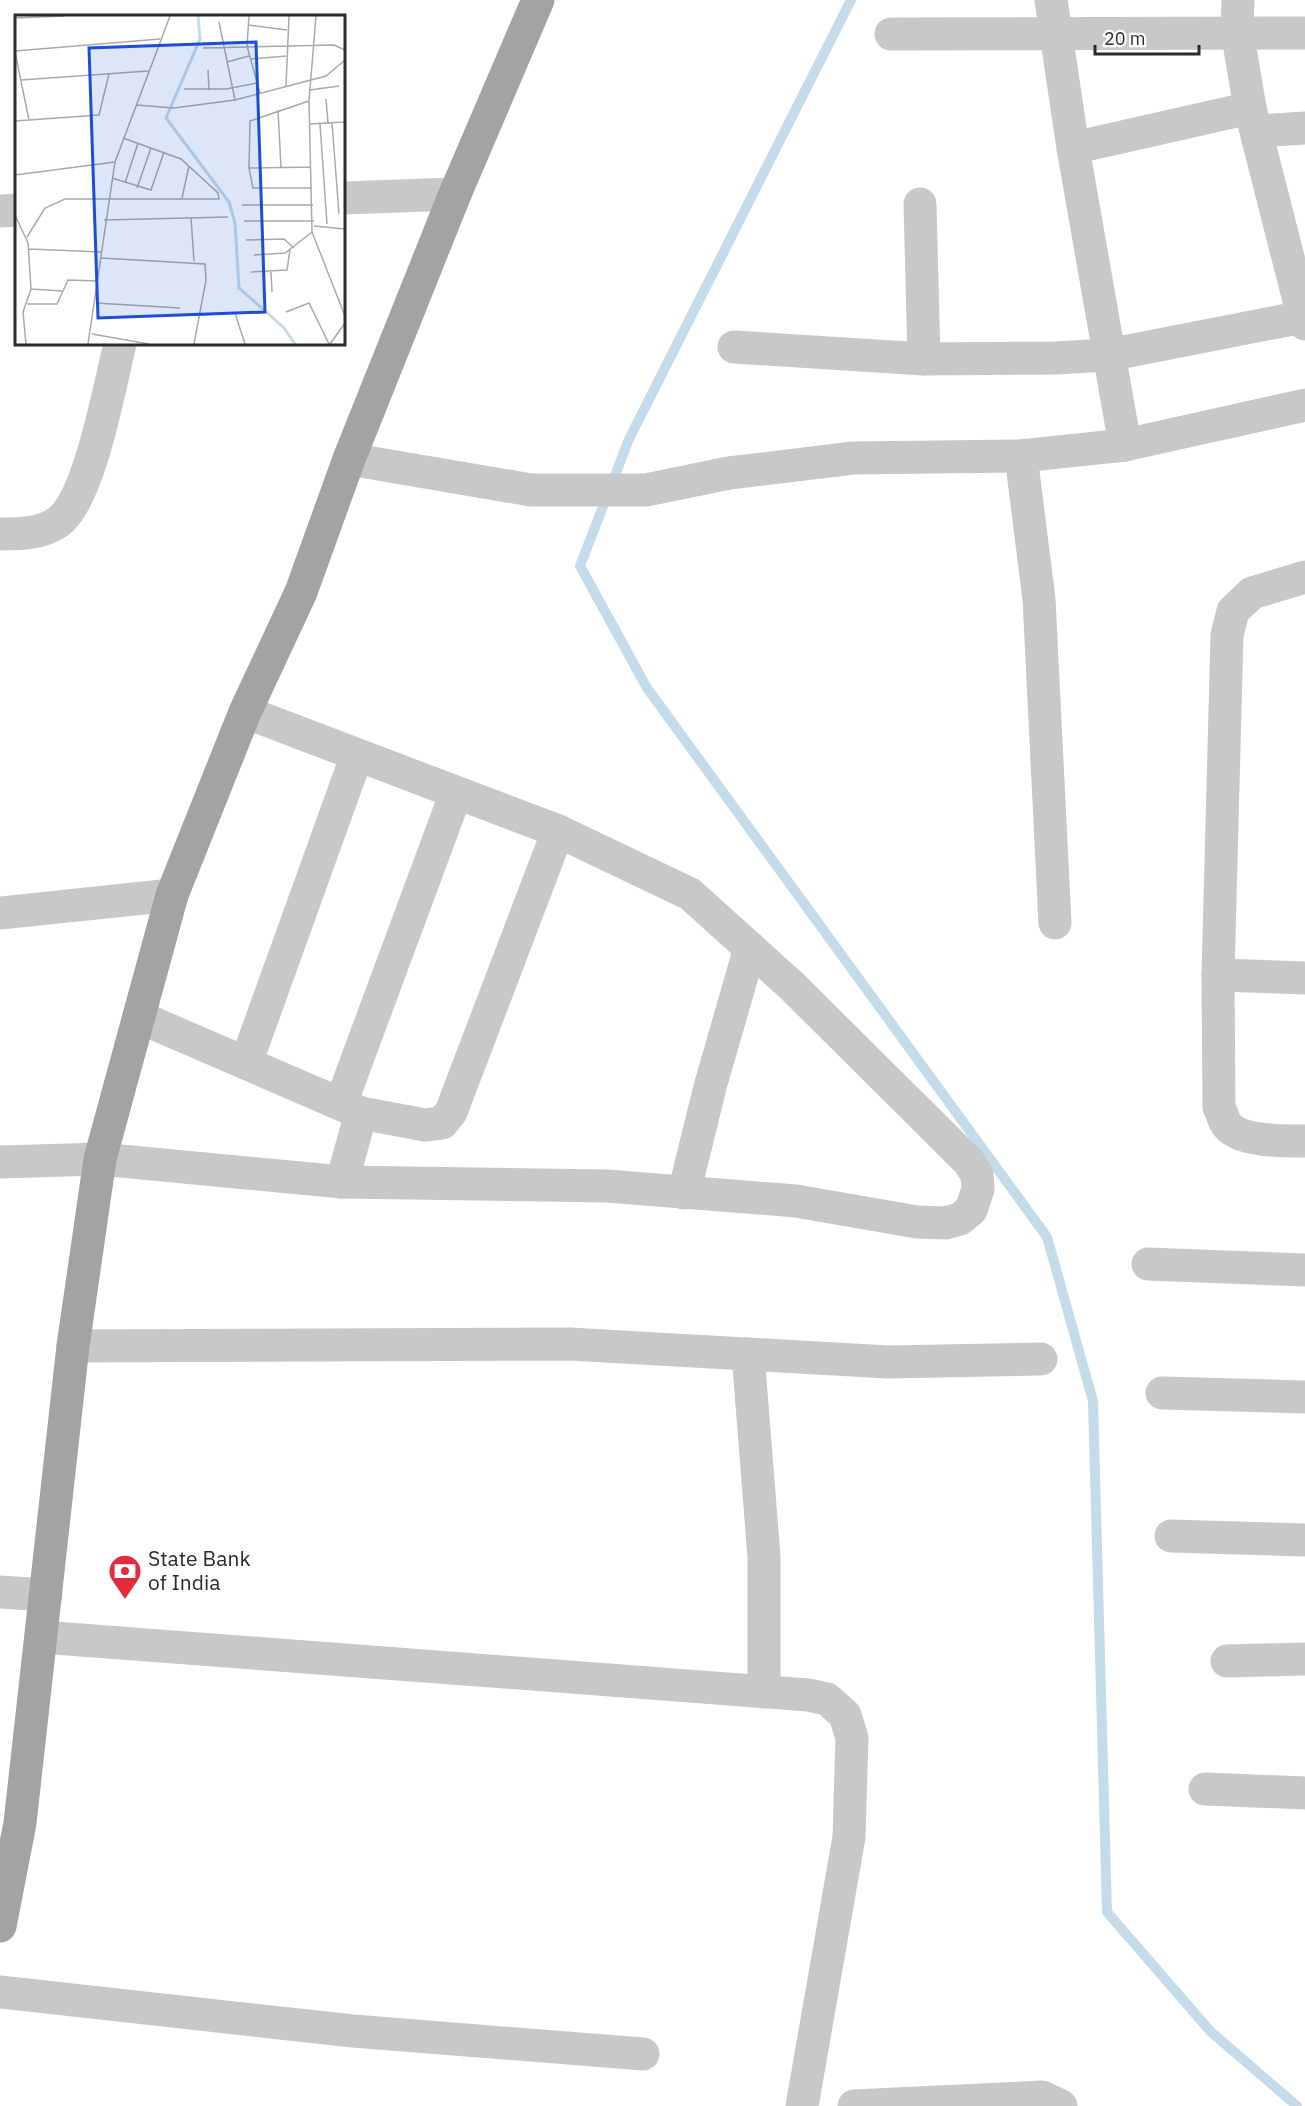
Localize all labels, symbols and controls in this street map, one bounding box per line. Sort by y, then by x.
inset map [15,15,345,345]
scale bar [1095,18,1198,56]
text: 20 m [1104,27,1146,50]
place label: State Bank of India [148,1544,250,1596]
bank icon: State Bank of India [107,1553,143,1600]

